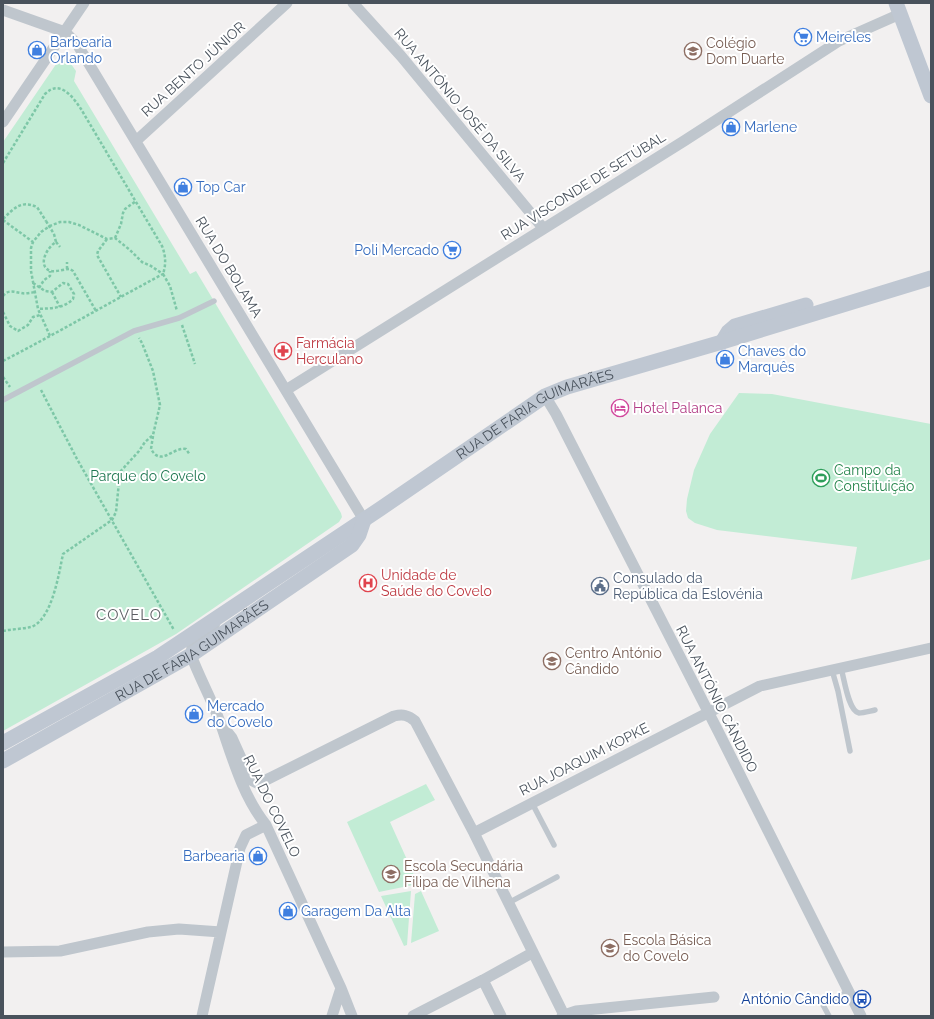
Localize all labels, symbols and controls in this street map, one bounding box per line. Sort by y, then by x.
street label: RUA BENTO JÚNIOR [137,18,248,120]
street label: RUA ANTÓNIO JOSÉ DA SILVA [391,24,530,185]
supermarket icon: Meireles [793,27,813,47]
place label: Meireles [816,29,871,45]
place label: Barbearia Orlando [50,34,112,66]
place label: Colégio Dom Duarte [706,35,784,67]
shop icon: Barbearia Orlando [27,40,47,60]
school or university icon: Colégio Dom Duarte [683,41,703,61]
shop icon: Marlene [721,117,741,137]
place label: Marlene [744,119,797,135]
street label: RUA VISCONDE DE SETÚBAL [497,128,668,243]
shop icon: Top Car [173,177,193,197]
place label: Top Car [196,179,246,195]
street label: RUA DO BOLAMA [192,214,266,321]
supermarket icon: Poli Mercado [442,240,462,260]
place label: Poli Mercado [354,242,439,258]
place label: Farmácia Herculano [296,335,363,367]
pharmacy icon: Farmácia Herculano [273,341,293,361]
place label: Chaves do Marquês [738,343,806,375]
shop icon: Chaves do Marquês [715,349,735,369]
street label: RUA DE FARIA GUIMARÃES [453,366,616,462]
hotel icon: Hotel Palanca [610,398,630,418]
place label: Hotel Palanca [633,400,722,416]
place label: Campo da Constituição [834,462,914,494]
park label: Parque do Covelo [90,468,206,484]
sports icon: Campo da Constituição [811,468,831,488]
place label: Unidade de Saúde do Covelo [381,567,492,599]
place label: Consulado da República da Eslovénia [613,570,763,602]
hospital icon: Unidade de Saúde do Covelo [358,573,378,593]
public building icon: Consulado da República da Eslovénia [590,576,610,596]
street label: RUA DE FARIA GUIMARÃES [113,596,272,704]
district label: COVELO [96,606,162,624]
street label: RUA ANTÓNIO CÂNDIDO [673,622,762,775]
place label: Centro António Cândido [565,645,662,677]
school or university icon: Centro António Cândido [542,651,562,671]
place label: Mercado do Covelo [207,698,273,730]
shop icon: Mercado do Covelo [184,704,204,724]
street label: RUA JOAQUIM KOPKE [517,719,651,799]
street label: RUA DO COVELO [240,752,304,860]
shop icon: Barbearia [248,846,268,866]
place label: Barbearia [183,848,245,864]
place label: Escola Secundária Filipa de Vilhena [404,858,523,890]
school or university icon: Escola Secundária Filipa de Vilhena [381,864,401,884]
shop icon: Garagem Da Alta [278,901,298,921]
place label: Garagem Da Alta [301,903,411,919]
place label: Escola Básica do Covelo [623,932,711,964]
school or university icon: Escola Básica do Covelo [600,938,620,958]
bus stop icon: António Cândido [852,989,872,1009]
place label: António Cândido [741,991,849,1007]

